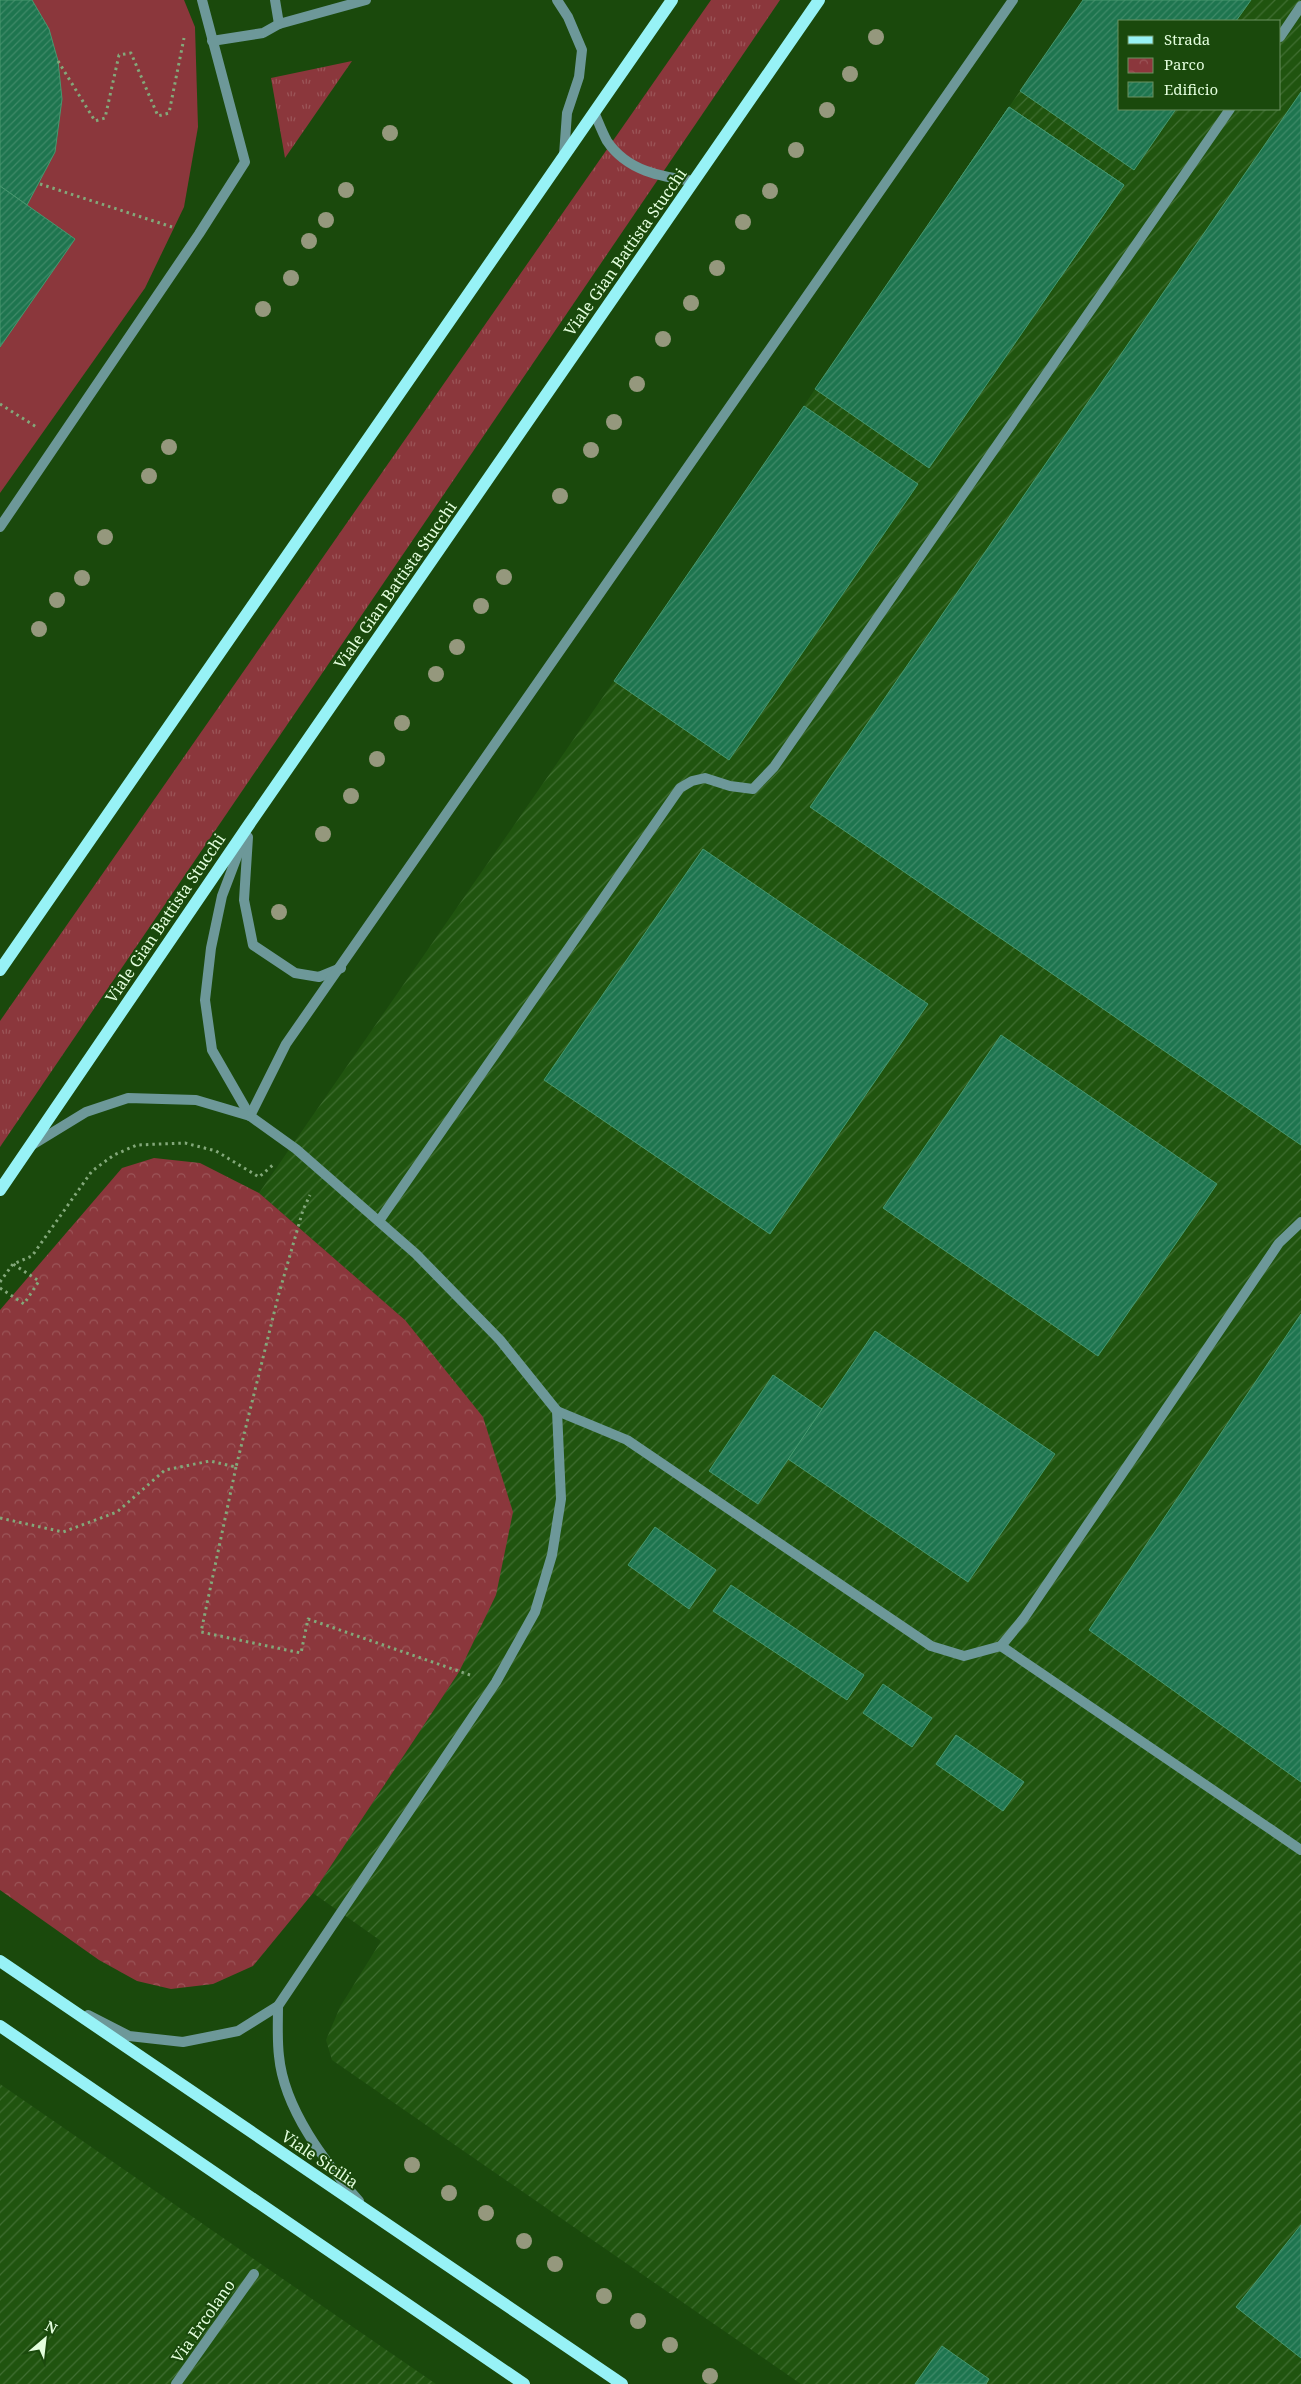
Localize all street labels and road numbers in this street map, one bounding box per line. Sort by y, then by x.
street label: Viale Gian Battista Stucchi [559,164,691,340]
street label: Viale Gian Battista Stucchi [329,497,461,673]
street label: Viale Gian Battista Stucchi [100,829,230,1007]
street label: Viale Sicilia [277,2125,363,2193]
street label: Via Ercolano [166,2275,240,2367]

